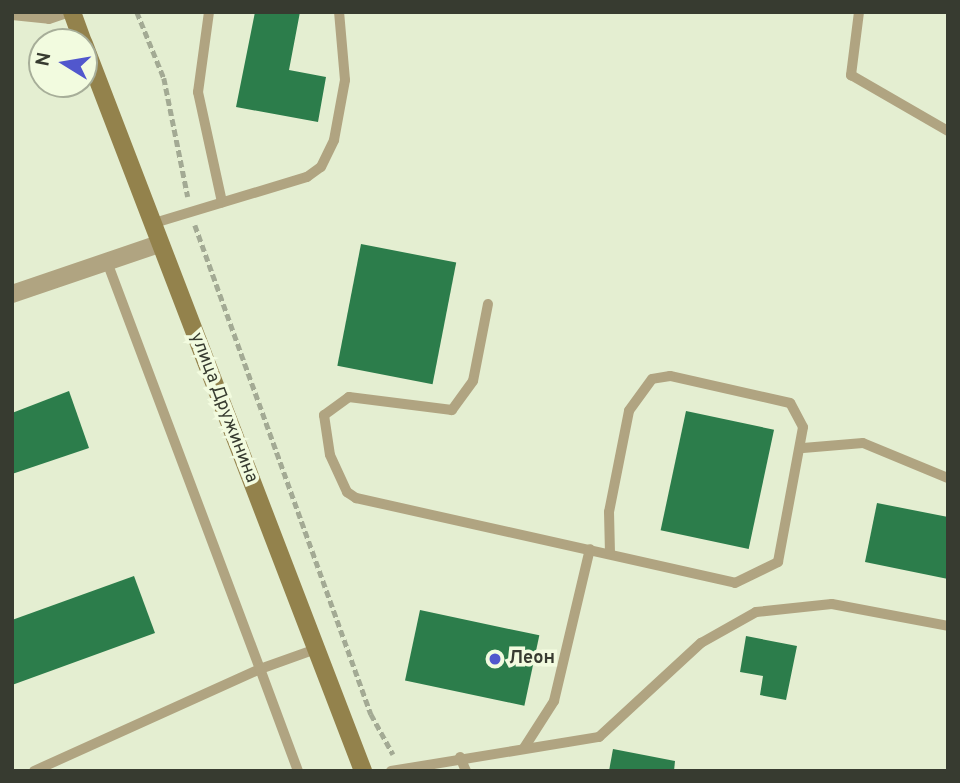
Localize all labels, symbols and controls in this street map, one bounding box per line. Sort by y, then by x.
north arrow [28,28,98,98]
text: N [31,50,57,68]
street label: улица Дружинина [184,330,262,486]
place label: Леон [509,648,555,670]
marker: Леон [487,651,503,667]

